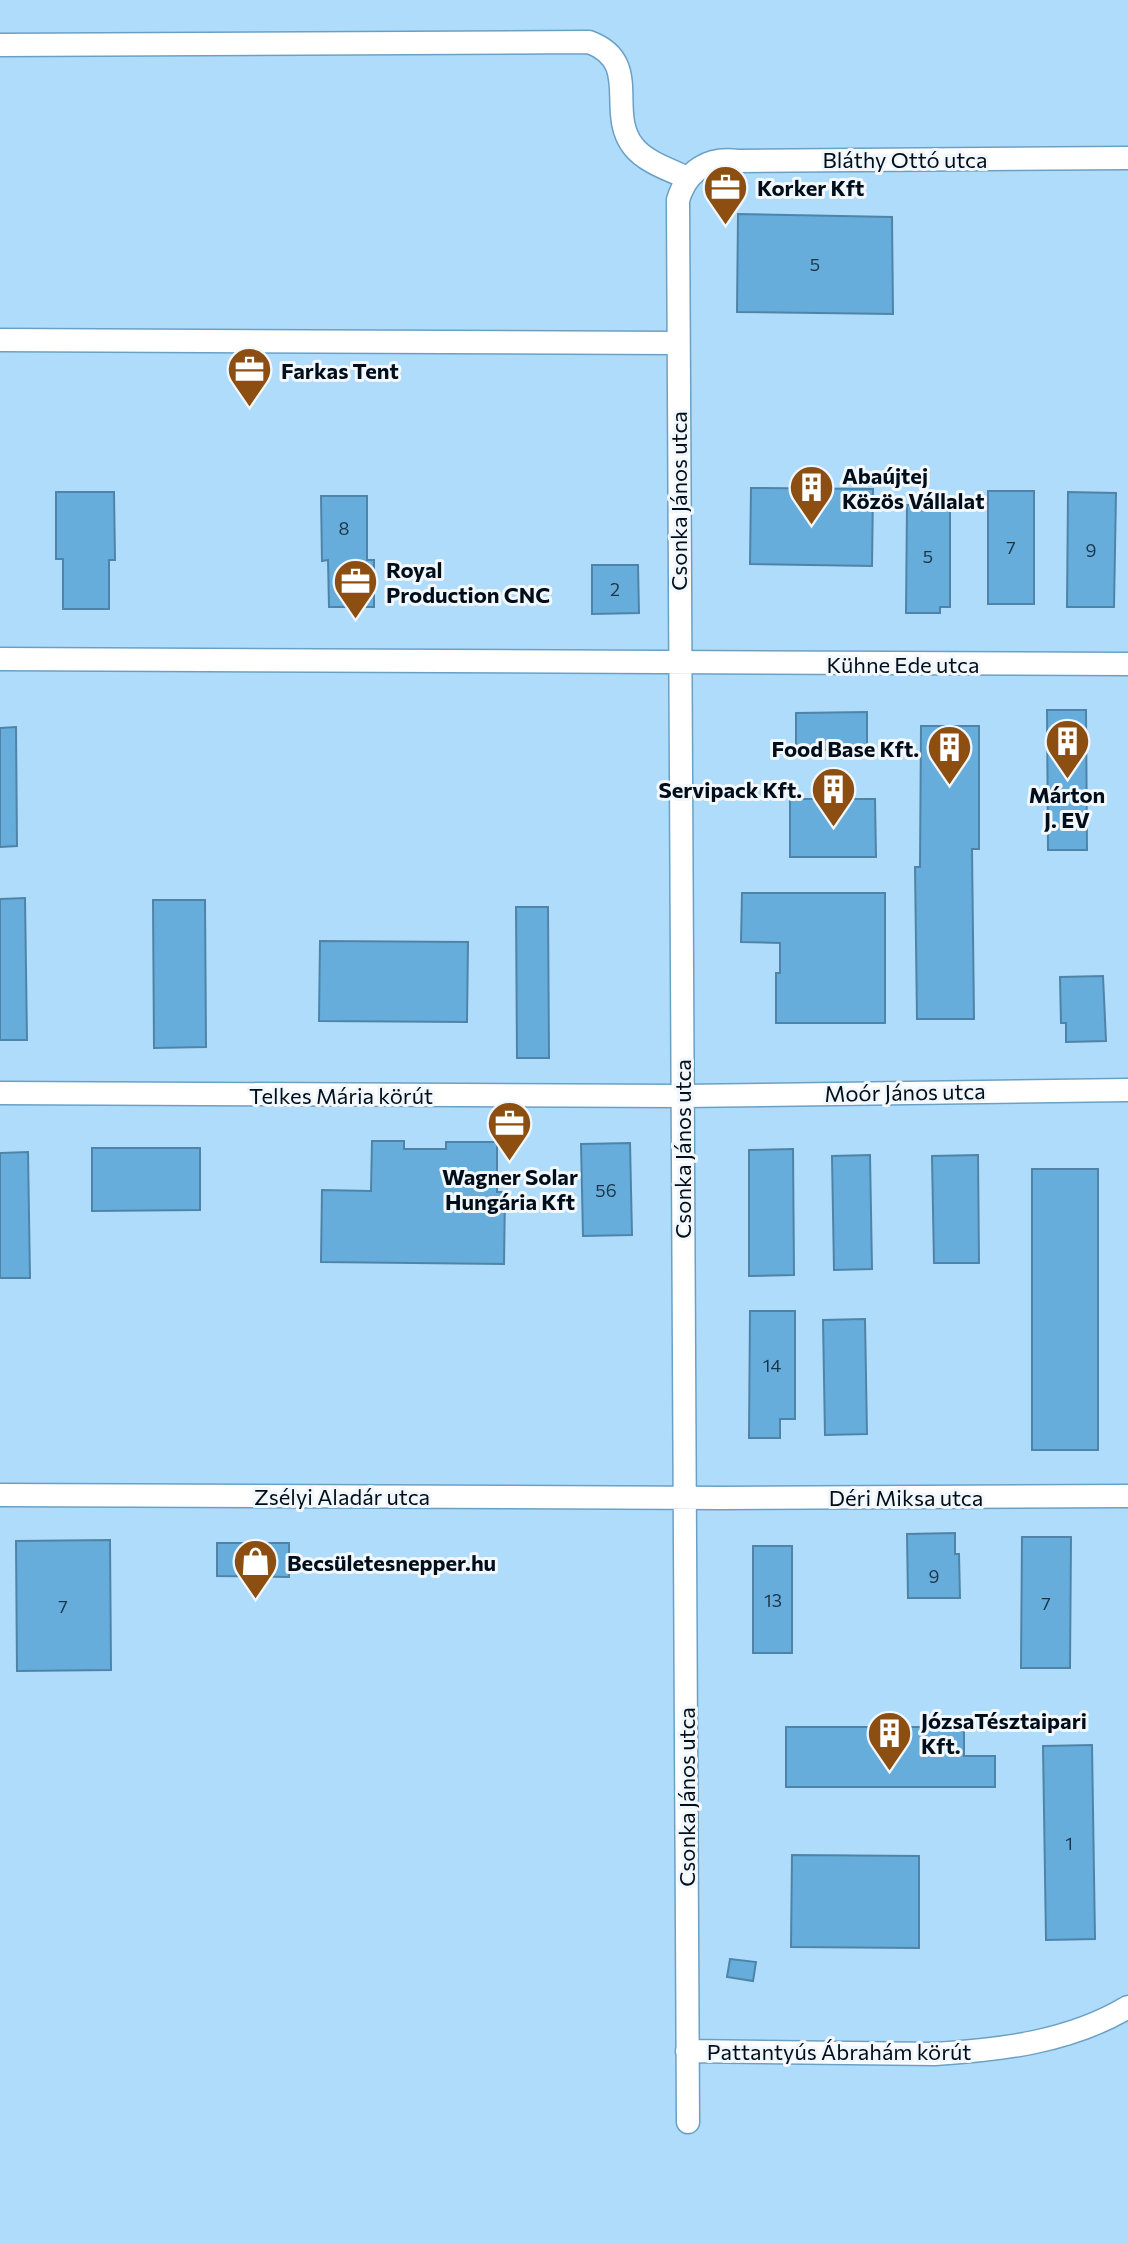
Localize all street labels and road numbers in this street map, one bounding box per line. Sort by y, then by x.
street label: Bláthy Ottó utca [823,146,987,173]
street label: Csonka János utca [665,411,692,591]
street label: Kühne Ede utca [827,651,979,678]
street label: Csonka János utca [669,1059,696,1239]
street label: Moór János utca [824,1077,986,1107]
street label: Telkes Mária körút [249,1082,433,1109]
street label: Zsélyi Aladár utca [254,1483,430,1510]
street label: Déri Miksa utca [829,1484,983,1511]
street label: Csonka János utca [673,1707,700,1887]
street label: Pattantyús Ábrahám körút [707,2038,971,2065]

